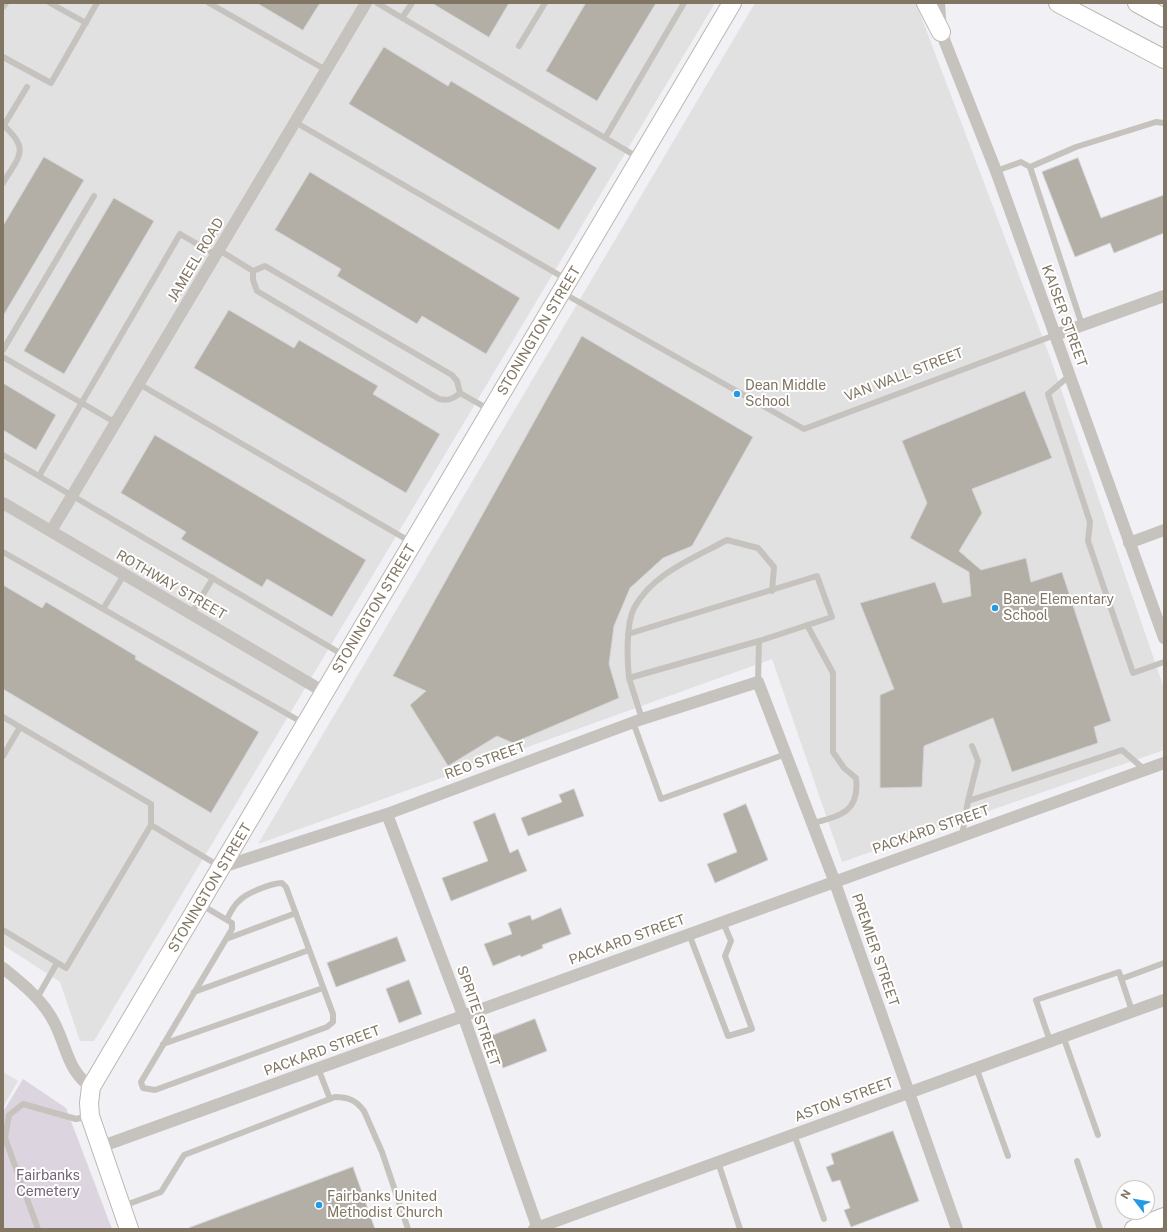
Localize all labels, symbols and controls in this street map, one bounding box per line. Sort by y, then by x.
street label: JAMEEL ROAD [164,215,228,305]
street label: STONINGTON STREET [494,263,584,399]
street label: KAISER STREET [1038,263,1090,369]
street label: VAN WALL STREET [842,345,966,405]
place label: Dean Middle School [745,378,826,410]
marker: Dean Middle School [732,389,742,399]
street label: STONINGTON STREET [329,541,419,677]
street label: ROTHWAY STREET [113,547,229,623]
place label: Bane Elementary School [1003,592,1114,624]
marker: Bane Elementary School [990,603,1000,613]
street label: REO STREET [442,739,528,783]
street label: PACKARD STREET [870,802,992,858]
street label: STONINGTON STREET [165,820,255,956]
street label: PREMIER STREET [848,891,902,1009]
street label: PACKARD STREET [567,911,687,969]
street label: SPRITE STREET [453,964,503,1068]
street label: PACKARD STREET [262,1022,382,1080]
street label: ASTON STREET [792,1074,896,1126]
park label: Fairbanks Cemetery [16,1168,80,1200]
north arrow [1115,1180,1155,1220]
text: N [1118,1188,1133,1201]
place label: Fairbanks United Methodist Church [327,1189,443,1222]
marker: Fairbanks United Methodist Church [314,1200,324,1210]

